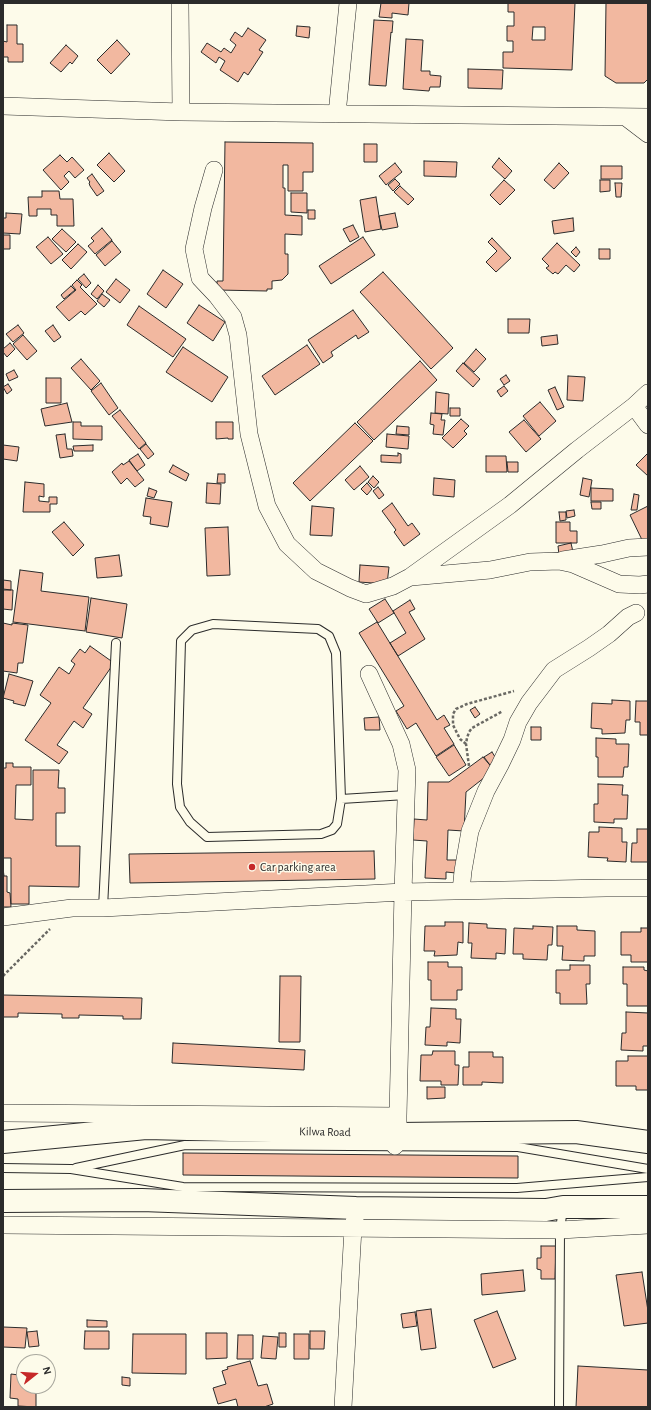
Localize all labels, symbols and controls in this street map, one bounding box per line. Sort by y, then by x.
place label: Car parking area [260,860,336,874]
marker: Car parking area [247,862,257,872]
street label: Kilwa Road [299,1124,351,1140]
north arrow [16,1354,56,1394]
text: N [41,1365,53,1376]

